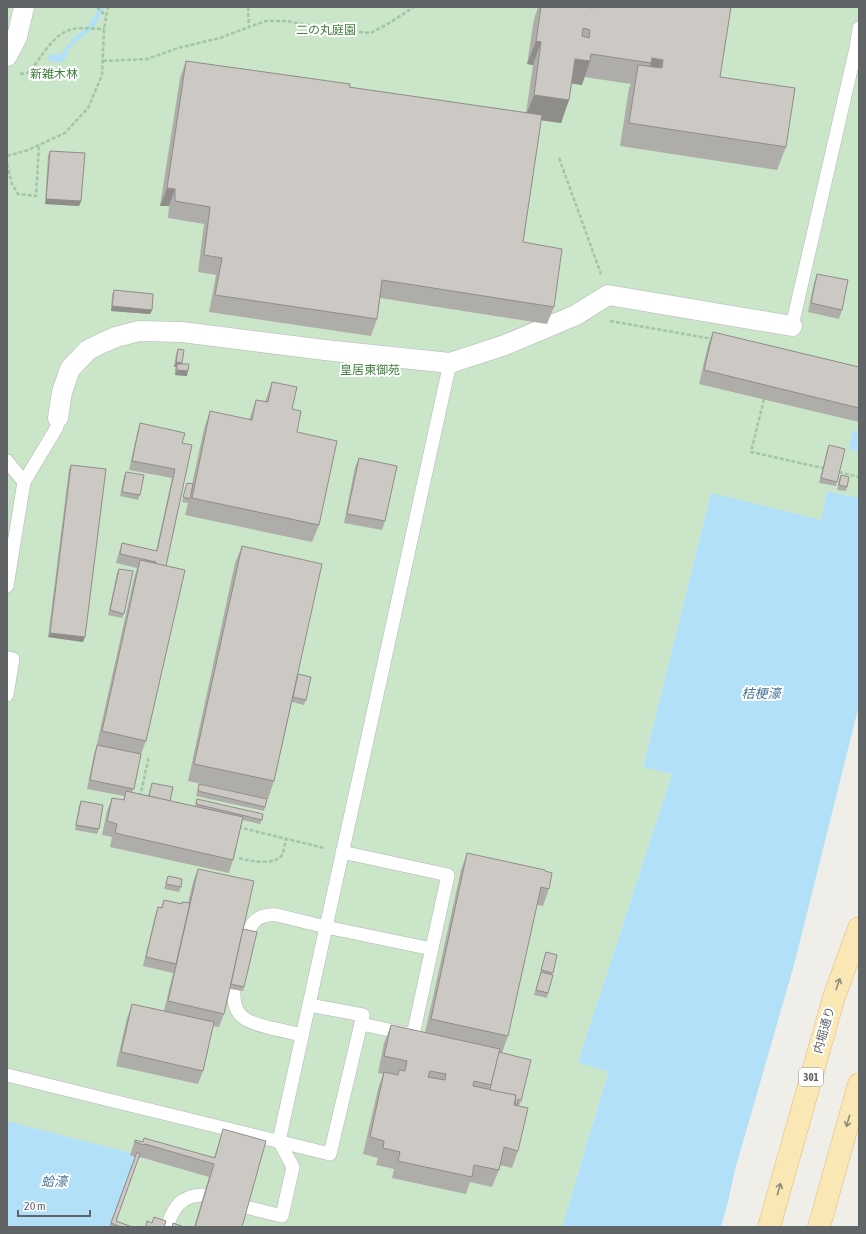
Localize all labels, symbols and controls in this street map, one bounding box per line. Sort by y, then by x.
park label: 二の丸庭園 [296,23,356,37]
park label: 新雑木林 [30,67,78,81]
park label: 皇居東御苑 [340,363,400,377]
water label: 桔梗濠 [741,686,782,701]
one-way arrow [835,977,842,990]
street label: 内堀通り [811,1005,837,1055]
road number: 301 [799,1068,823,1086]
one-way arrow [844,1115,851,1128]
water label: 蛤濠 [41,1174,69,1189]
one-way arrow [776,1183,783,1196]
scale bar [18,1192,90,1218]
text: 20 m [24,1199,46,1213]

